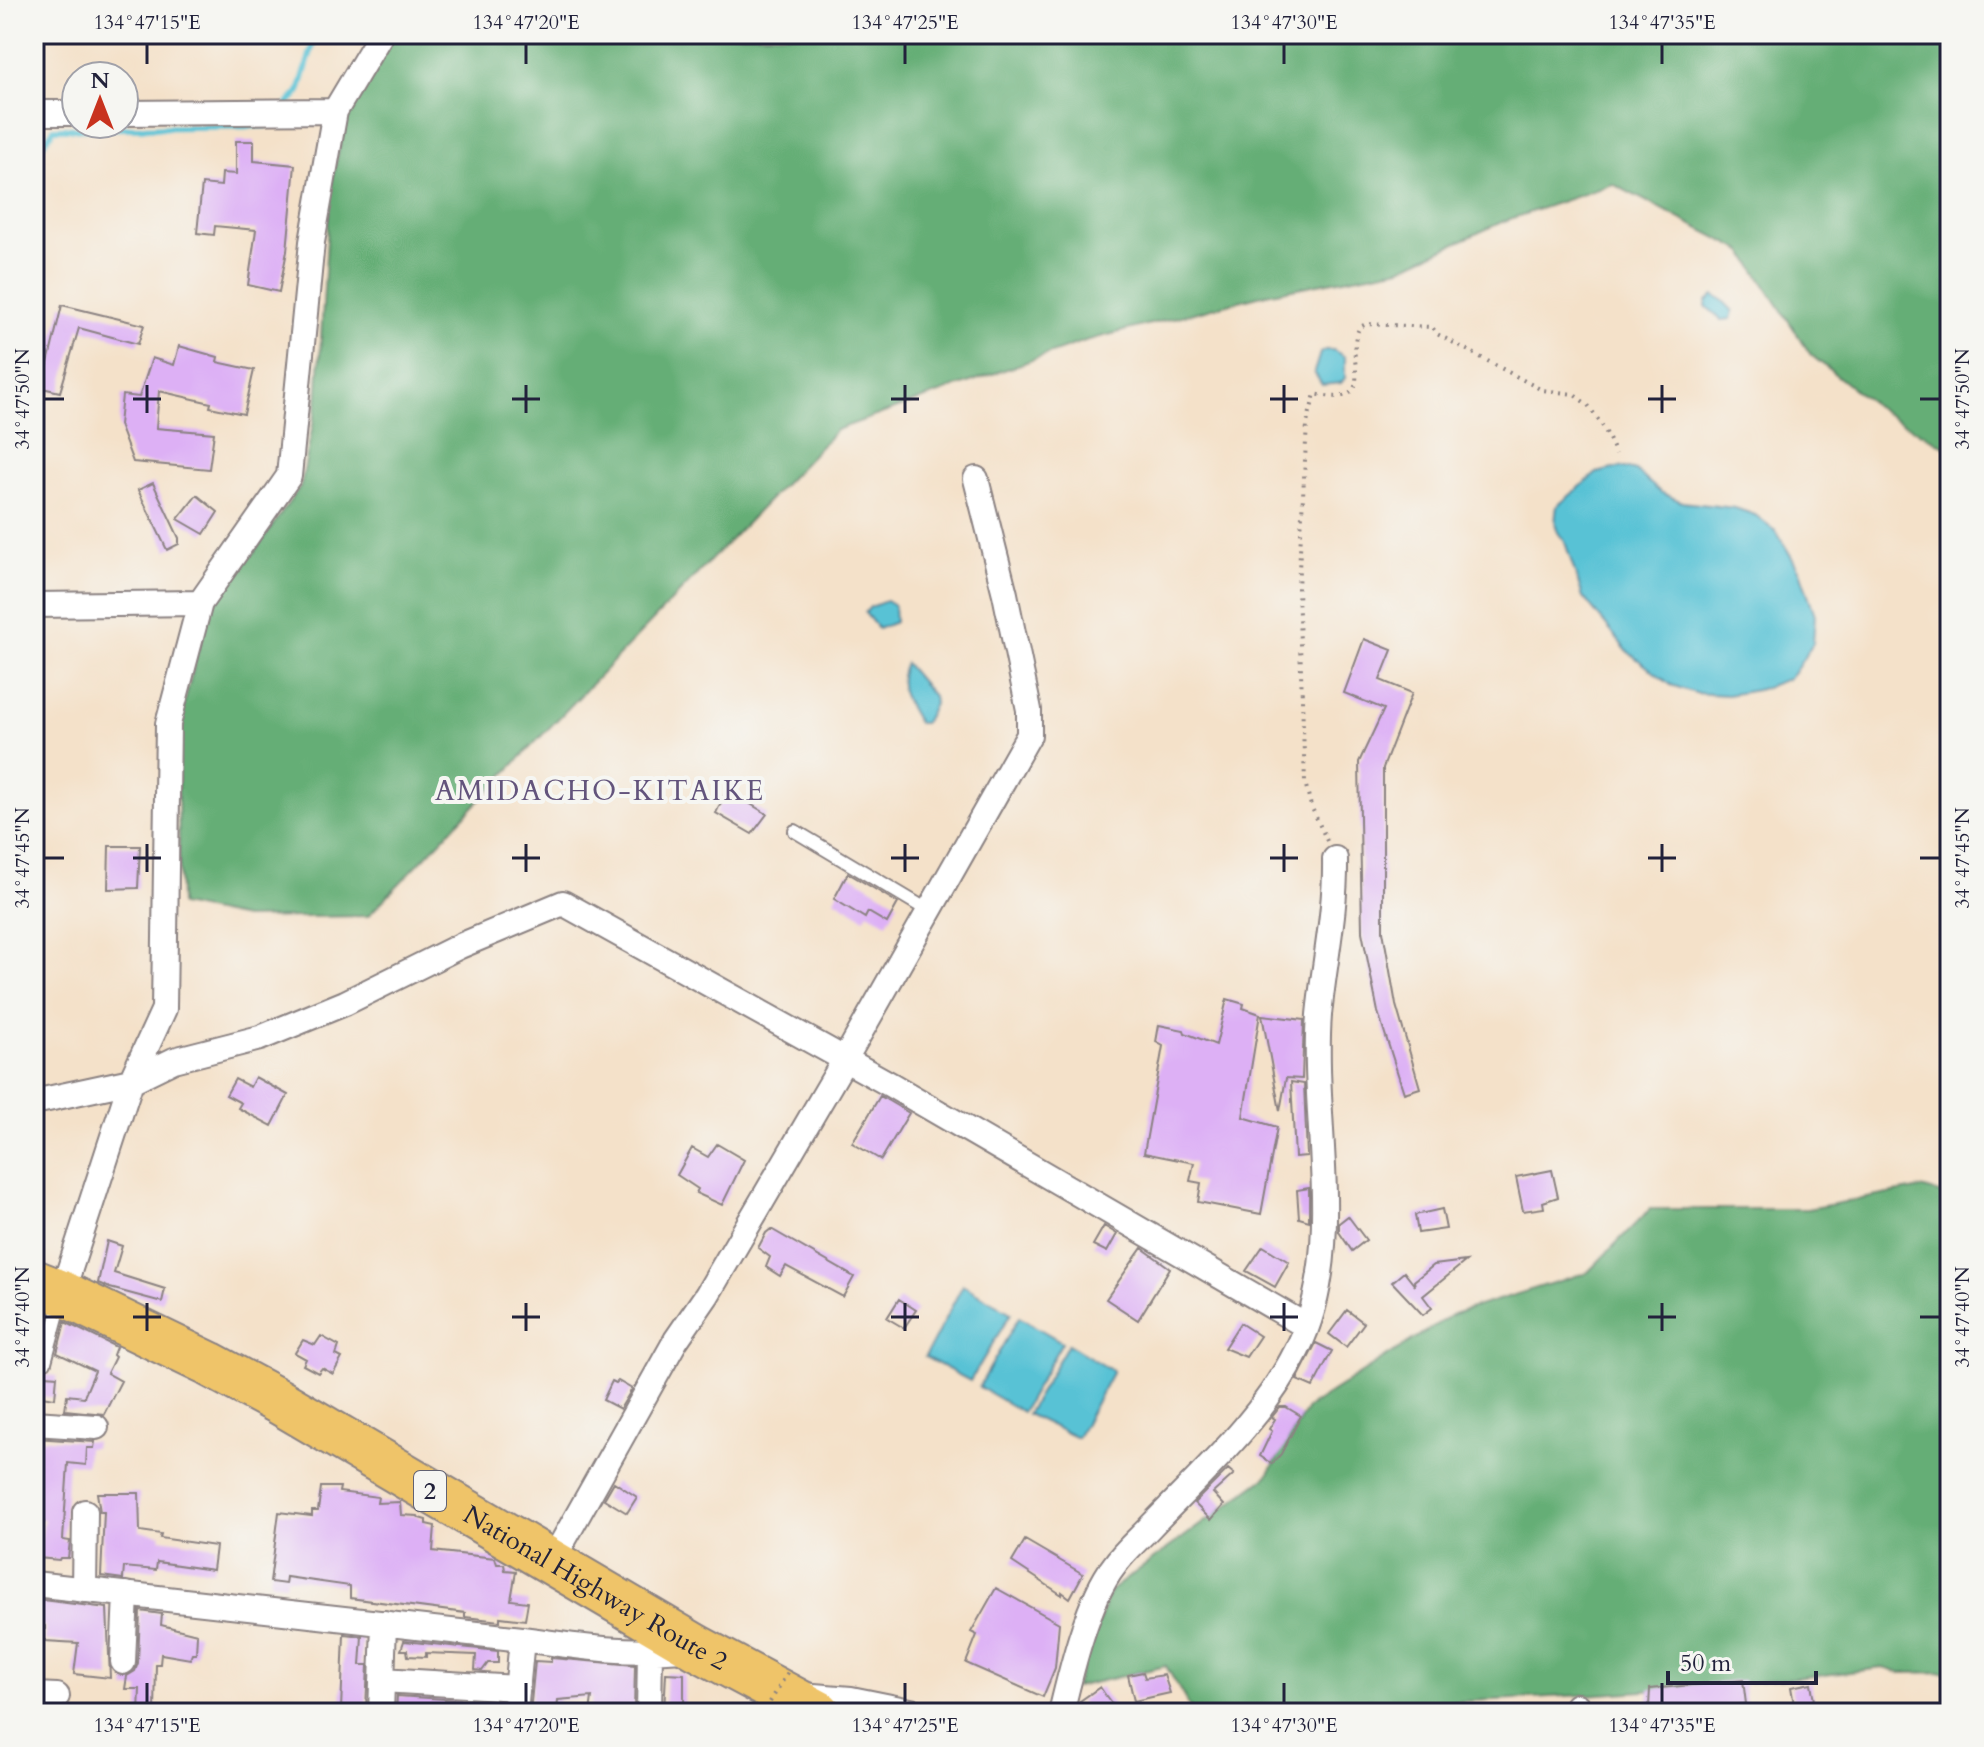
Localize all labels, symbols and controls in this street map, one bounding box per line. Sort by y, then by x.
text: 134°47'15"E [94,9,200,36]
text: 134°47'20"E [473,9,579,36]
text: 134°47'25"E [852,9,958,36]
text: 134°47'30"E [1231,9,1337,36]
text: 134°47'35"E [1609,9,1715,36]
north arrow [60,60,140,140]
text: N [90,66,110,96]
text: 34°47'50"N [9,348,36,450]
text: 34°47'50"N [1949,348,1976,450]
district label: AMIDACHO-KITAIKE [435,772,765,810]
text: 34°47'45"N [9,807,36,909]
text: 34°47'45"N [1949,807,1976,909]
text: 34°47'40"N [9,1266,36,1368]
text: 34°47'40"N [1949,1266,1976,1368]
road number: 2 [414,1471,446,1511]
street label: National Highway Route 2 [457,1497,734,1678]
scale bar [1668,1635,1816,1685]
text: 50 m [1680,1647,1732,1680]
text: 134°47'15"E [94,1712,200,1739]
text: 134°47'20"E [473,1712,579,1739]
text: 134°47'25"E [852,1712,958,1739]
text: 134°47'30"E [1231,1712,1337,1739]
text: 134°47'35"E [1609,1712,1715,1739]

